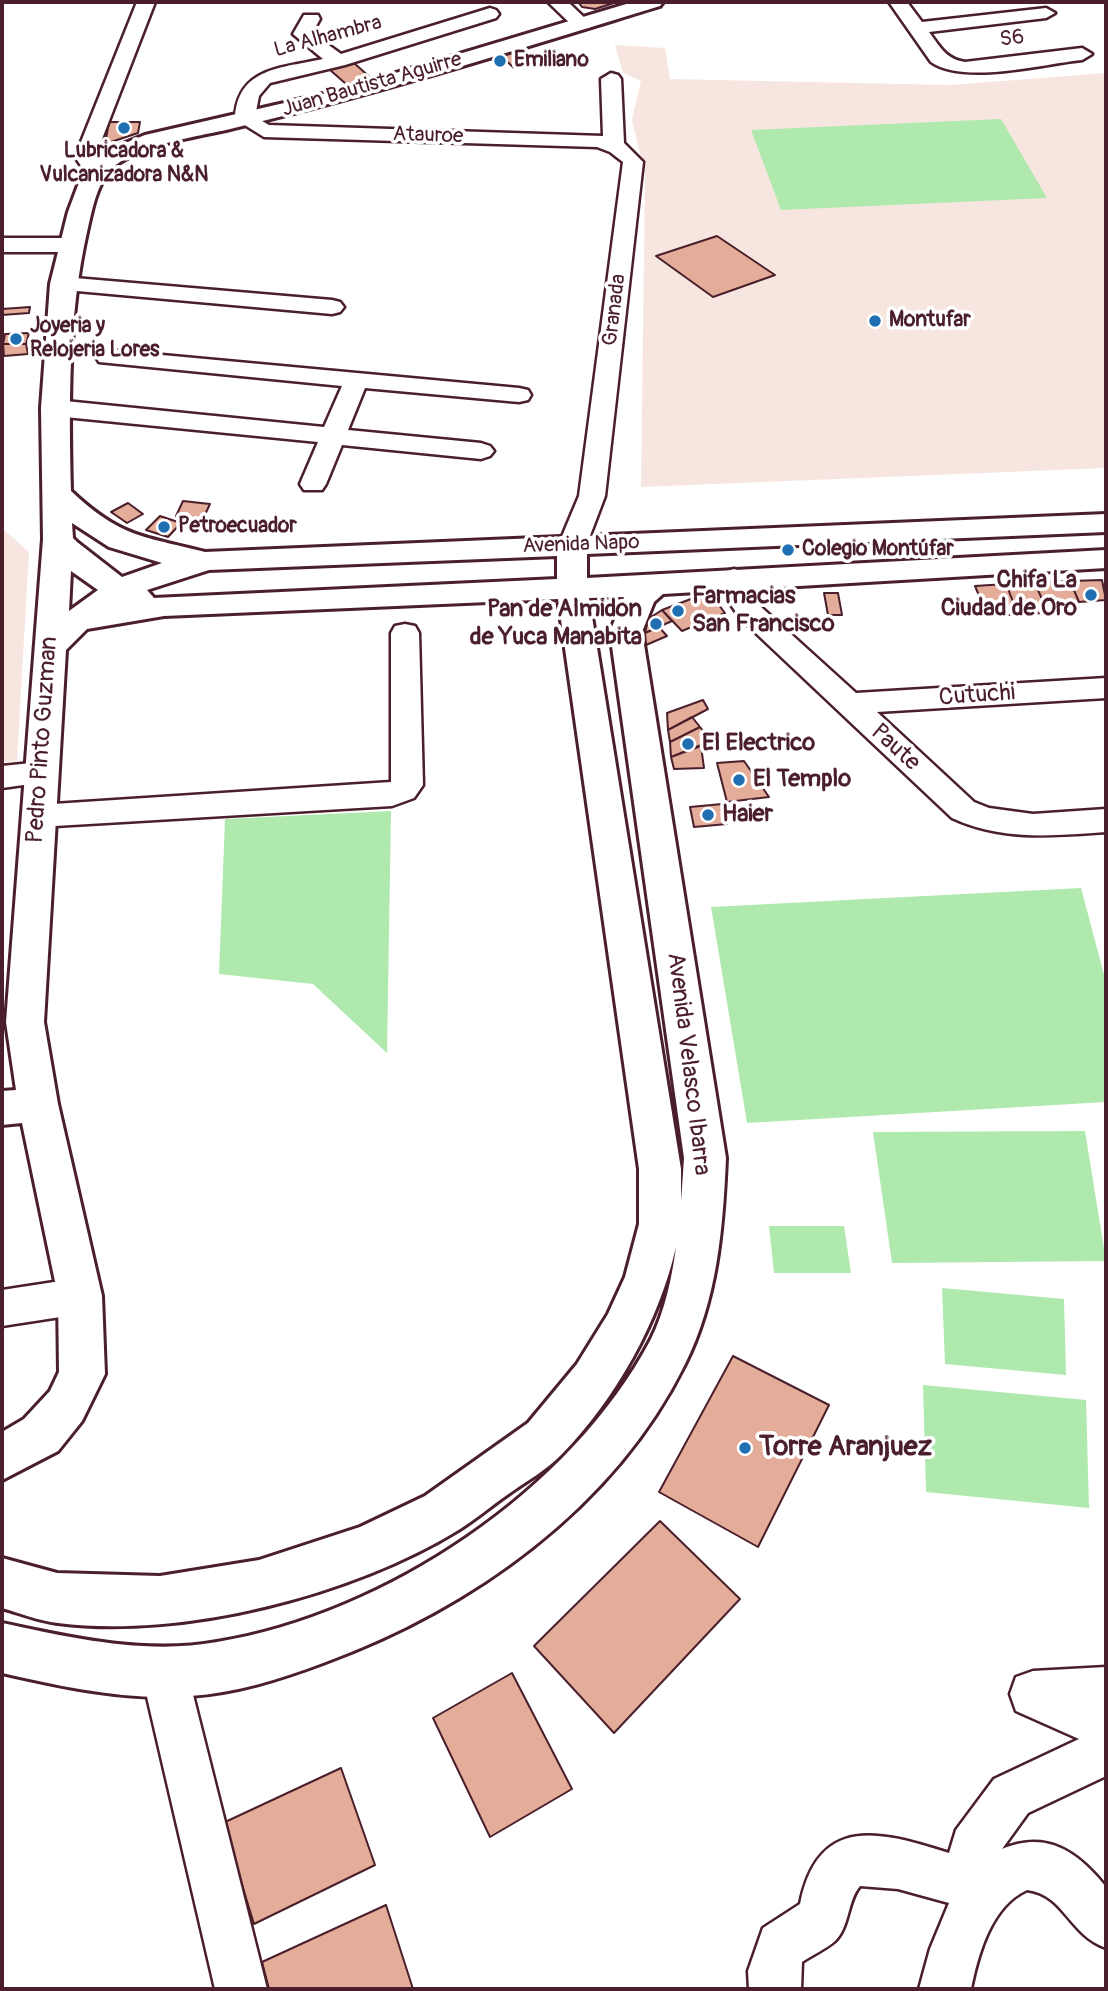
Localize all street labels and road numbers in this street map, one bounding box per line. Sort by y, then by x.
street label: La Alhambra [271,11,385,63]
street label: S6 [998,25,1026,53]
street label: Juan Bautista Aguirre [279,47,465,123]
street label: Atauroe [392,122,464,150]
street label: Granada [598,273,632,347]
street label: Avenida Napo [522,530,640,560]
street label: Pedro Pinto Guzman [21,636,65,844]
street label: Cutuchi [938,679,1016,713]
street label: Paute [864,718,926,778]
street label: Avenida Velasco Ibarra [660,951,716,1177]

